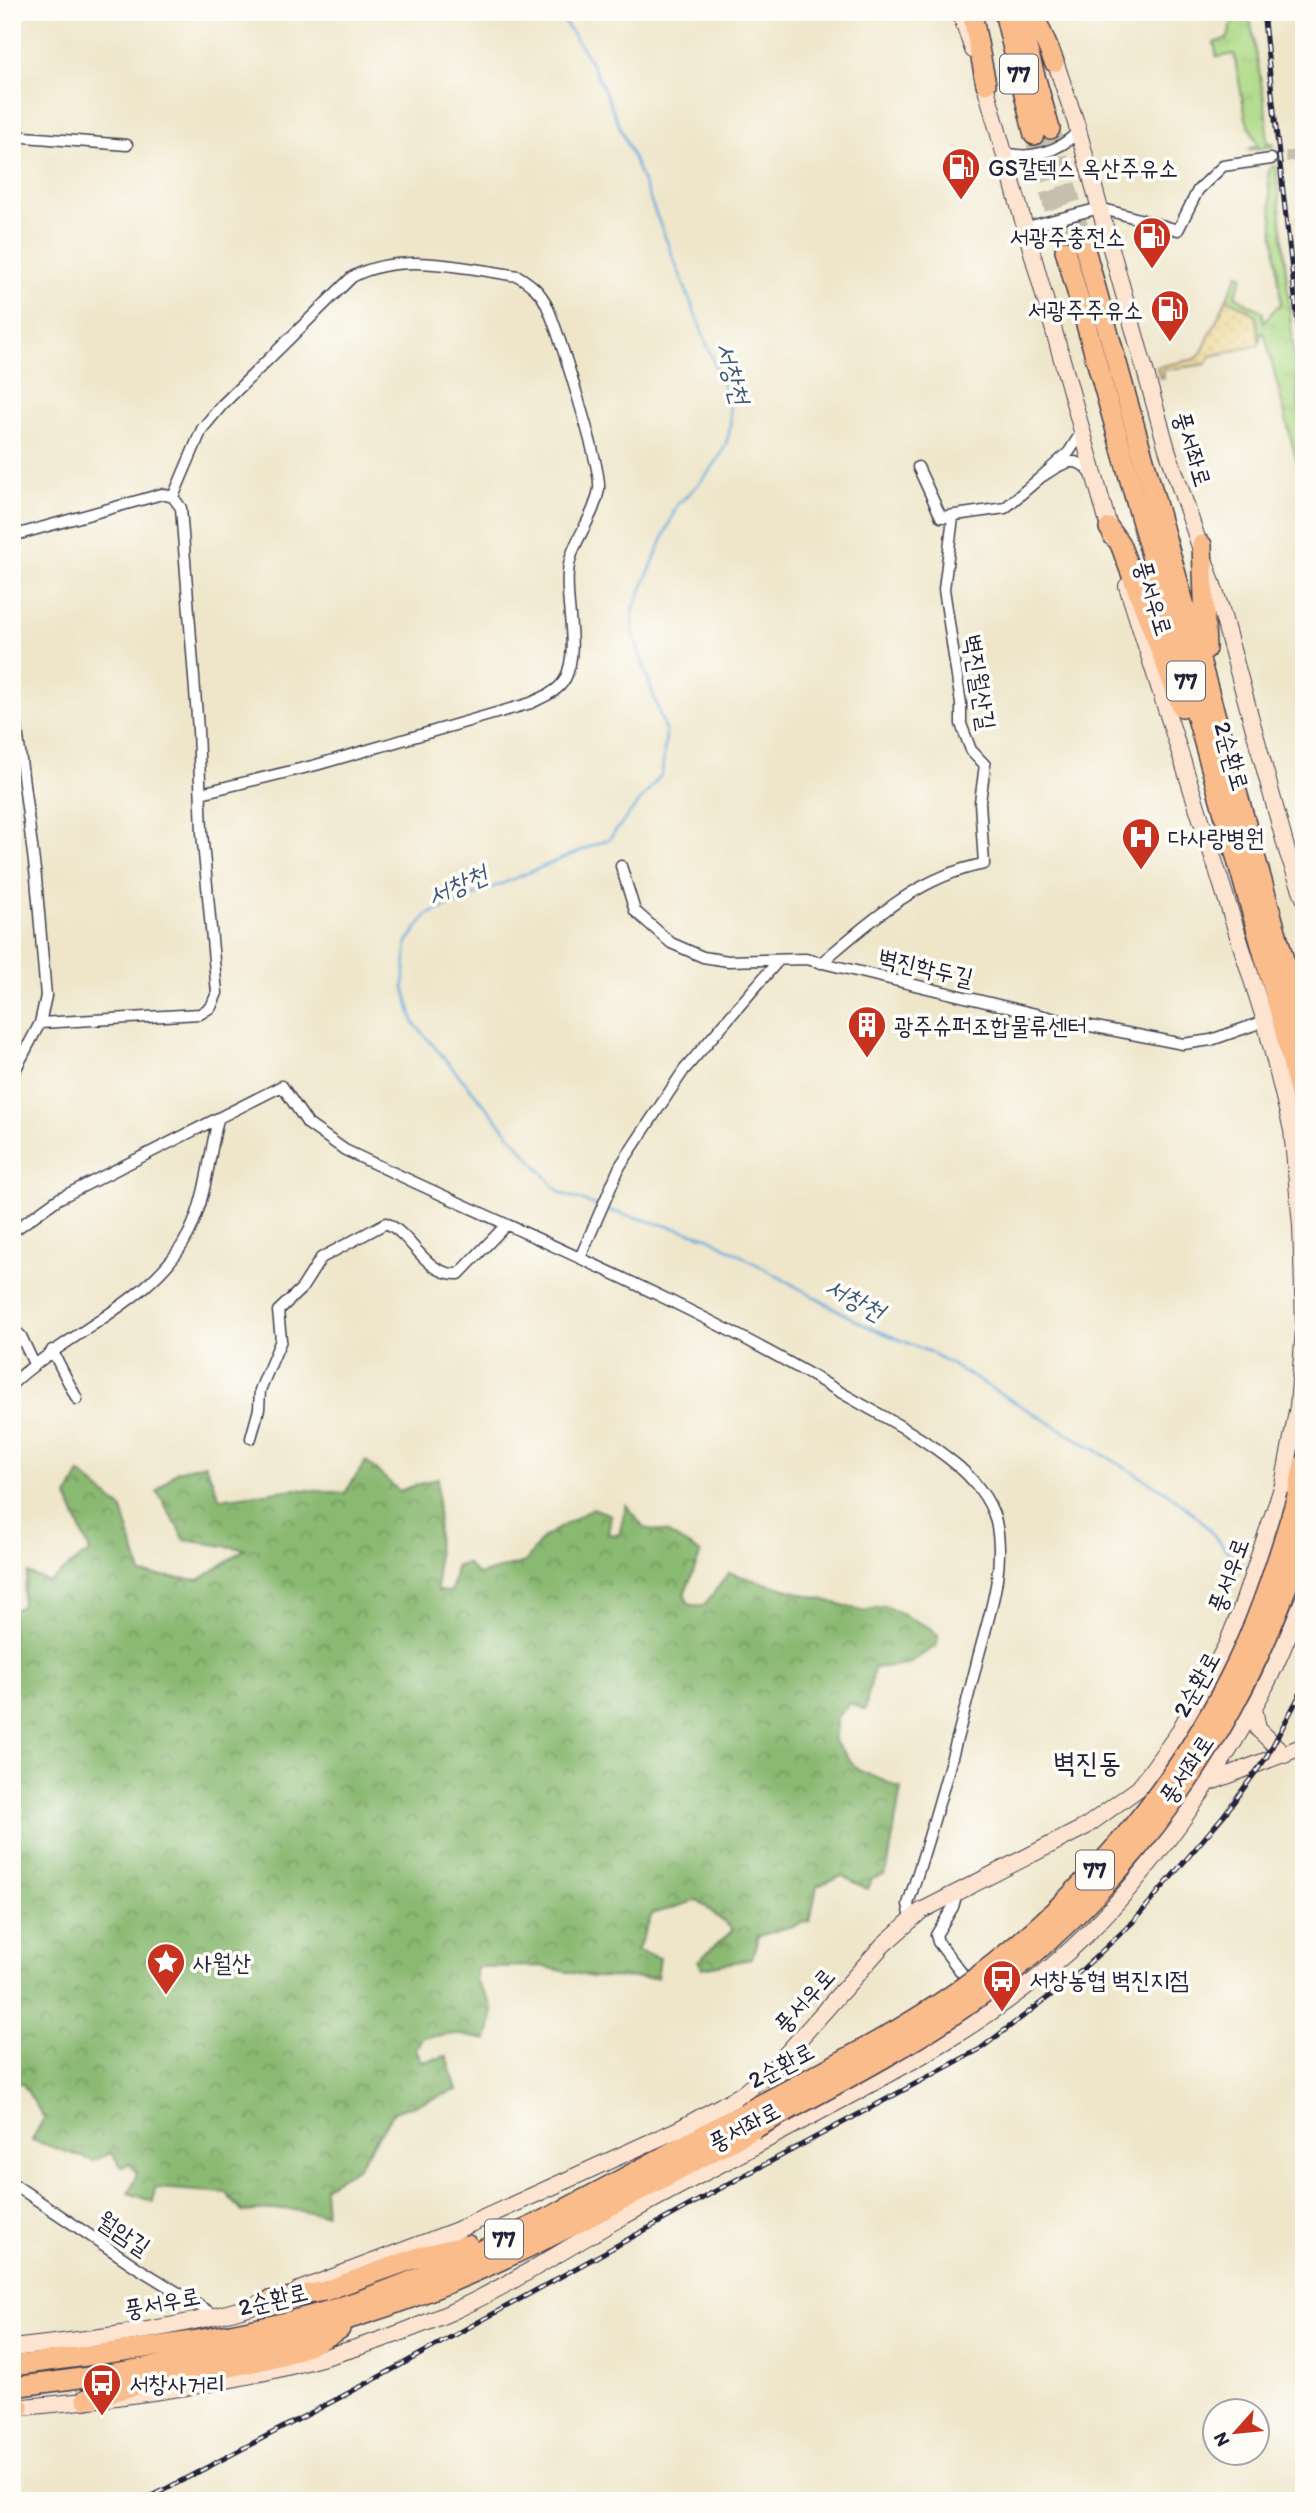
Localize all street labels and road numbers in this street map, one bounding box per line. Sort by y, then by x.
road number: 77 [1000,54,1038,94]
street label: 풍서좌로 [1168,408,1218,490]
street label: 풍서우로 [1129,557,1179,639]
street label: 벽진월산길 [958,632,1002,732]
road number: 77 [1167,662,1205,701]
street label: 2순환로 [1208,718,1256,794]
street label: 벽진학두길 [876,942,976,992]
street label: 풍서우로 [1201,1534,1255,1616]
street label: 2순환로 [1166,1646,1226,1722]
street label: 풍서좌로 [1152,1729,1220,1809]
road number: 77 [1076,1851,1114,1890]
street label: 풍서우로 [767,1962,841,2038]
street label: 2순환로 [743,2036,819,2094]
street label: 풍서좌로 [703,2095,785,2157]
street label: 월암길 [92,2205,156,2261]
road number: 77 [485,2220,523,2258]
street label: 2순환로 [235,2276,311,2322]
street label: 풍서우로 [121,2280,203,2324]

